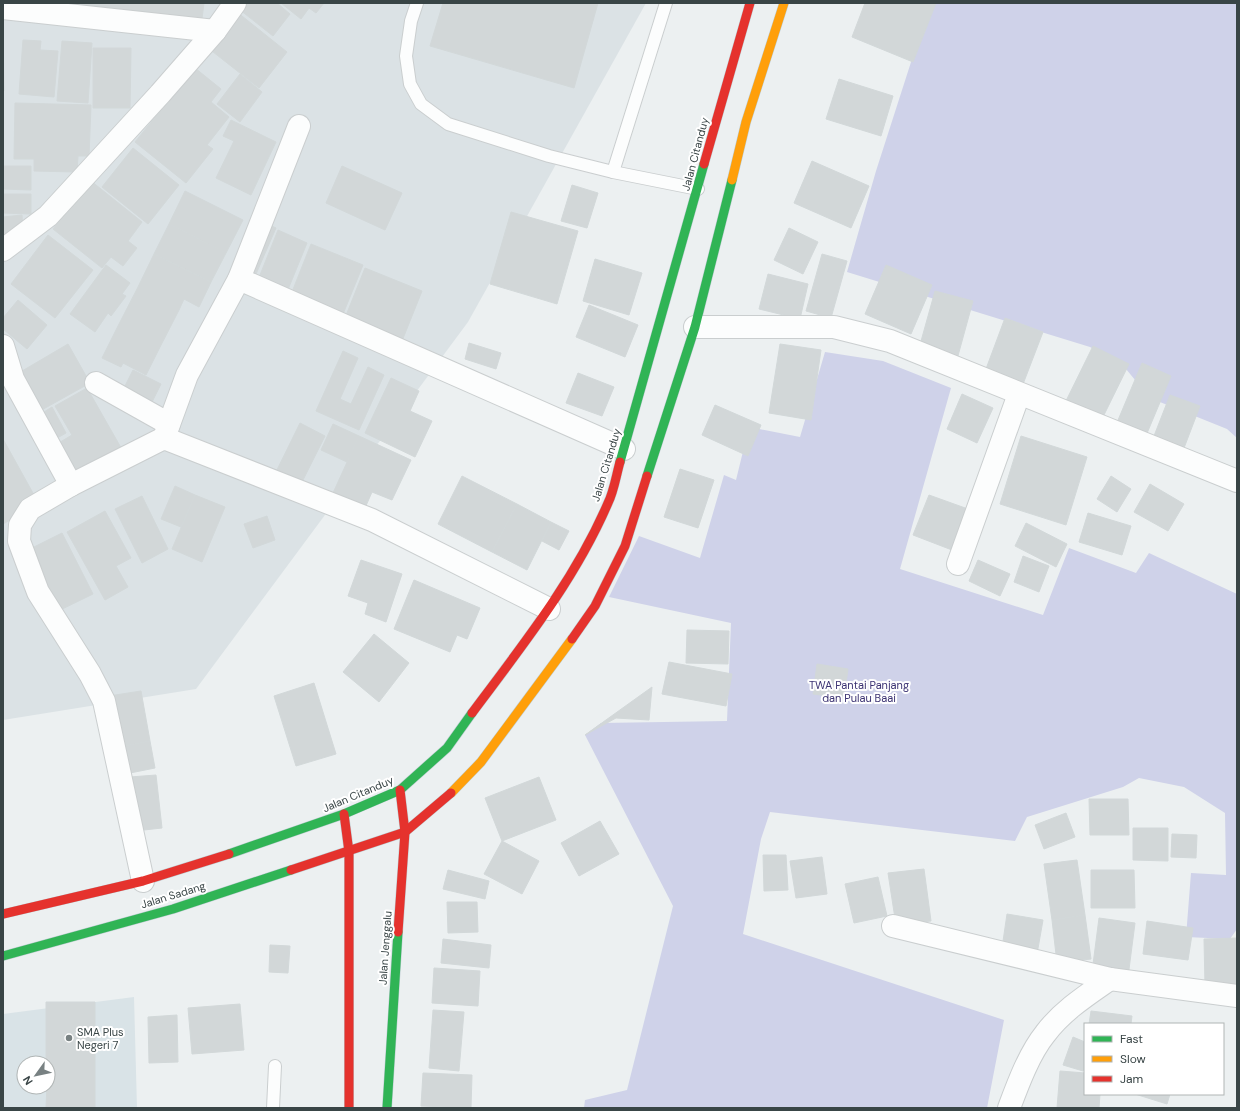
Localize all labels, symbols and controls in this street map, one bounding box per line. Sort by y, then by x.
street label: Jalan Citanduy [678,116,712,192]
street label: Jalan Citanduy [588,427,624,503]
park label: TWA Pantai Panjang dan Pulau Baai [809,678,909,705]
street label: Jalan Citanduy [320,773,396,815]
street label: Jalan Sadang [139,879,207,911]
street label: Jalan Jenggalu [375,910,395,986]
legend [1084,1023,1224,1095]
place label: SMA Plus Negeri 7 [77,1025,124,1052]
text: Fast [1120,1031,1143,1047]
marker: SMA Plus Negeri 7 [64,1033,74,1043]
text: Slow [1120,1051,1146,1067]
north arrow [16,1055,56,1095]
text: Jam [1120,1071,1143,1087]
text: N [20,1073,36,1088]

